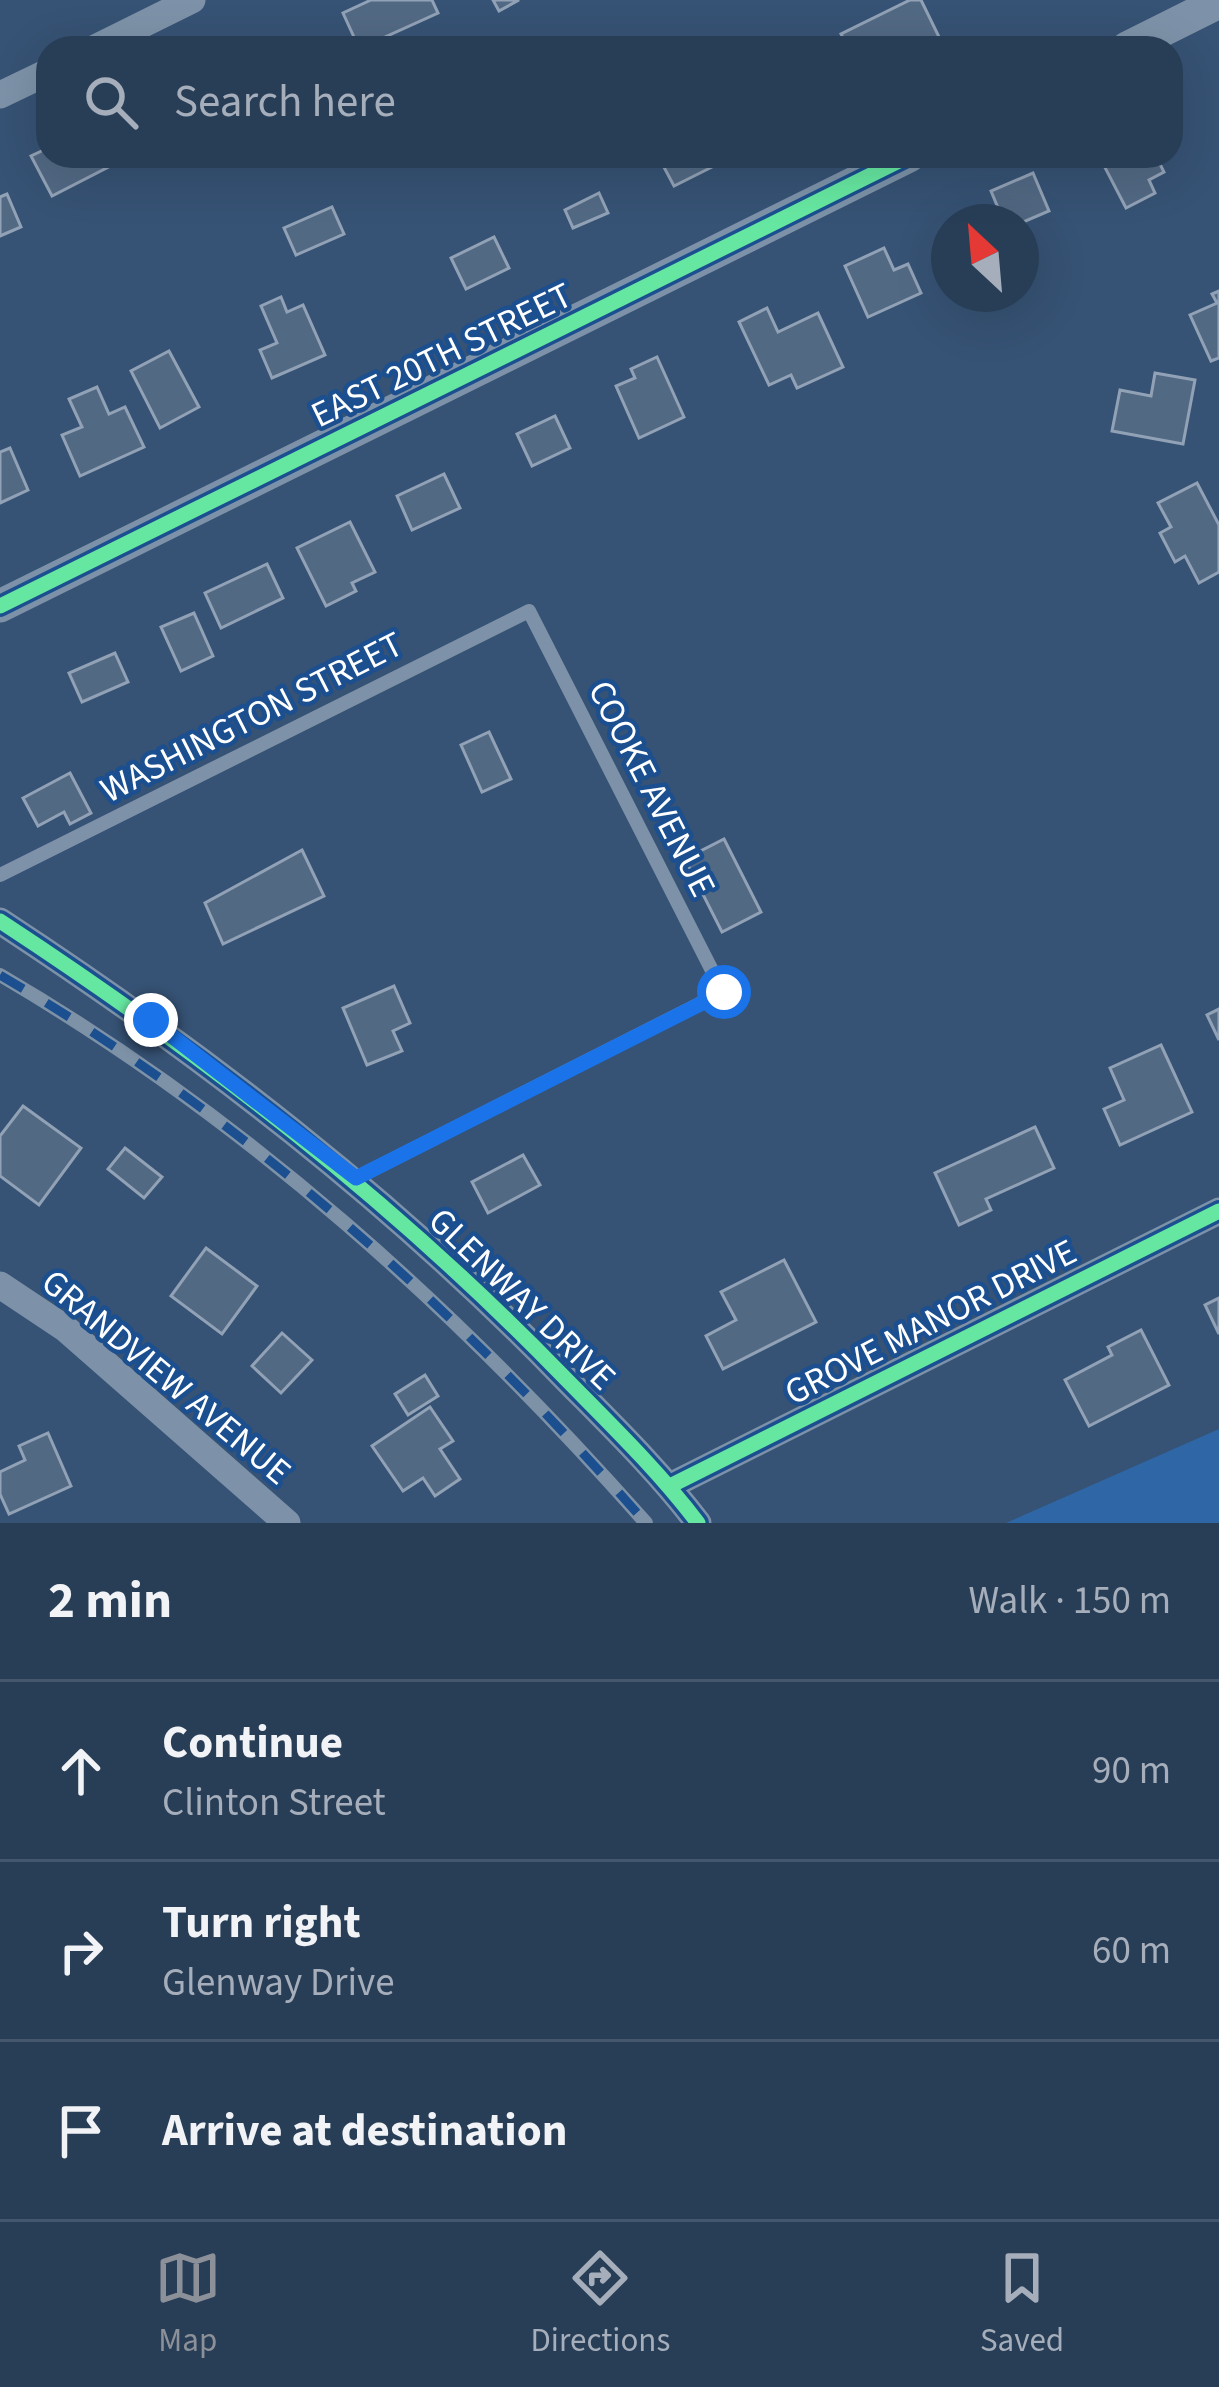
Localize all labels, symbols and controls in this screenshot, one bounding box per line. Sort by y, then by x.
search box [36,36,1183,168]
icon: search [78,69,144,135]
text: Search here [174,70,396,134]
north arrow [931,204,1039,312]
street label: EAST 20TH STREET [302,270,581,441]
street label: WASHINGTON STREET [92,619,412,816]
street label: COOKE AVENUE [575,672,728,906]
route start [697,965,751,1019]
route end [124,993,178,1047]
street label: GLENWAY DRIVE [417,1196,627,1402]
street label: GROVE MANOR DRIVE [776,1227,1085,1418]
street label: GRANDVIEW AVENUE [30,1257,302,1497]
text: 2 min [48,1565,172,1637]
text: Walk · 150 m [968,1573,1171,1629]
text: Continue [162,1711,343,1775]
icon: ahead [48,1738,114,1804]
text: 90 m [1092,1743,1171,1799]
text: Clinton Street [162,1775,386,1831]
text: Turn right [162,1891,361,1955]
icon: right [48,1918,114,1984]
text: 60 m [1092,1923,1171,1979]
text: Glenway Drive [162,1955,395,2011]
icon: arrive [48,2098,114,2164]
text: Arrive at destination [162,2099,567,2163]
tab: Map [155,2245,221,2364]
tab: Directions [531,2245,670,2364]
tab: Saved [980,2245,1064,2364]

